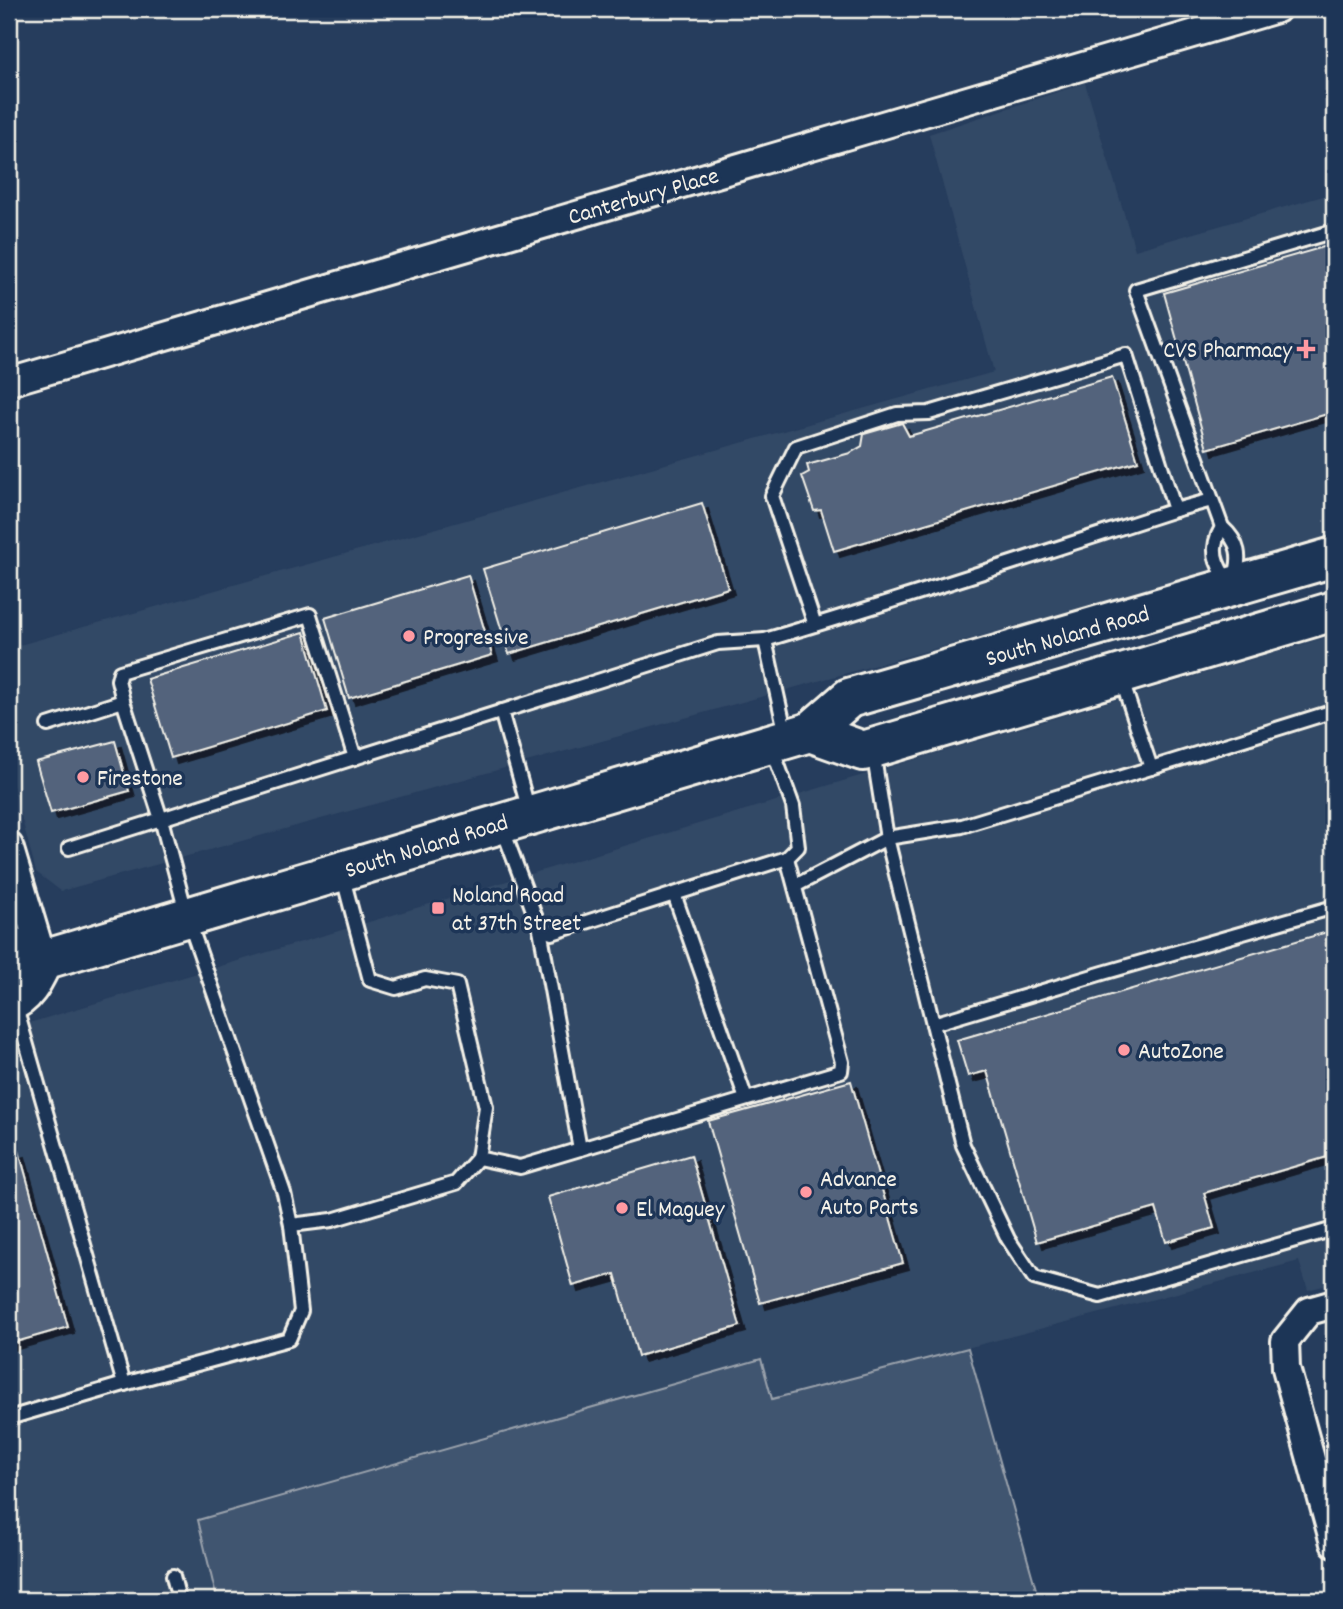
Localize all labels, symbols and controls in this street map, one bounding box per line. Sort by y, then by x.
street label: Canterbury Place [564,160,723,236]
place label: CVS Pharmacy [1163,335,1293,369]
marker: CVS Pharmacy [1298,341,1314,357]
street label: South Noland Road [982,598,1154,678]
place label: Progressive [423,622,529,656]
marker: Progressive [401,628,417,644]
place label: Firestone [97,763,183,797]
marker: Firestone [75,769,91,785]
street label: South Noland Road [341,807,513,889]
place label: Noland Road at 37th Street [452,880,581,942]
marker: Noland Road at 37th Street [430,900,446,916]
place label: AutoZone [1138,1036,1224,1070]
marker: AutoZone [1116,1042,1132,1058]
place label: Advance Auto Parts [820,1164,919,1226]
marker: Advance Auto Parts [798,1184,814,1200]
place label: El Maguey [636,1194,726,1228]
marker: El Maguey [614,1200,630,1216]

